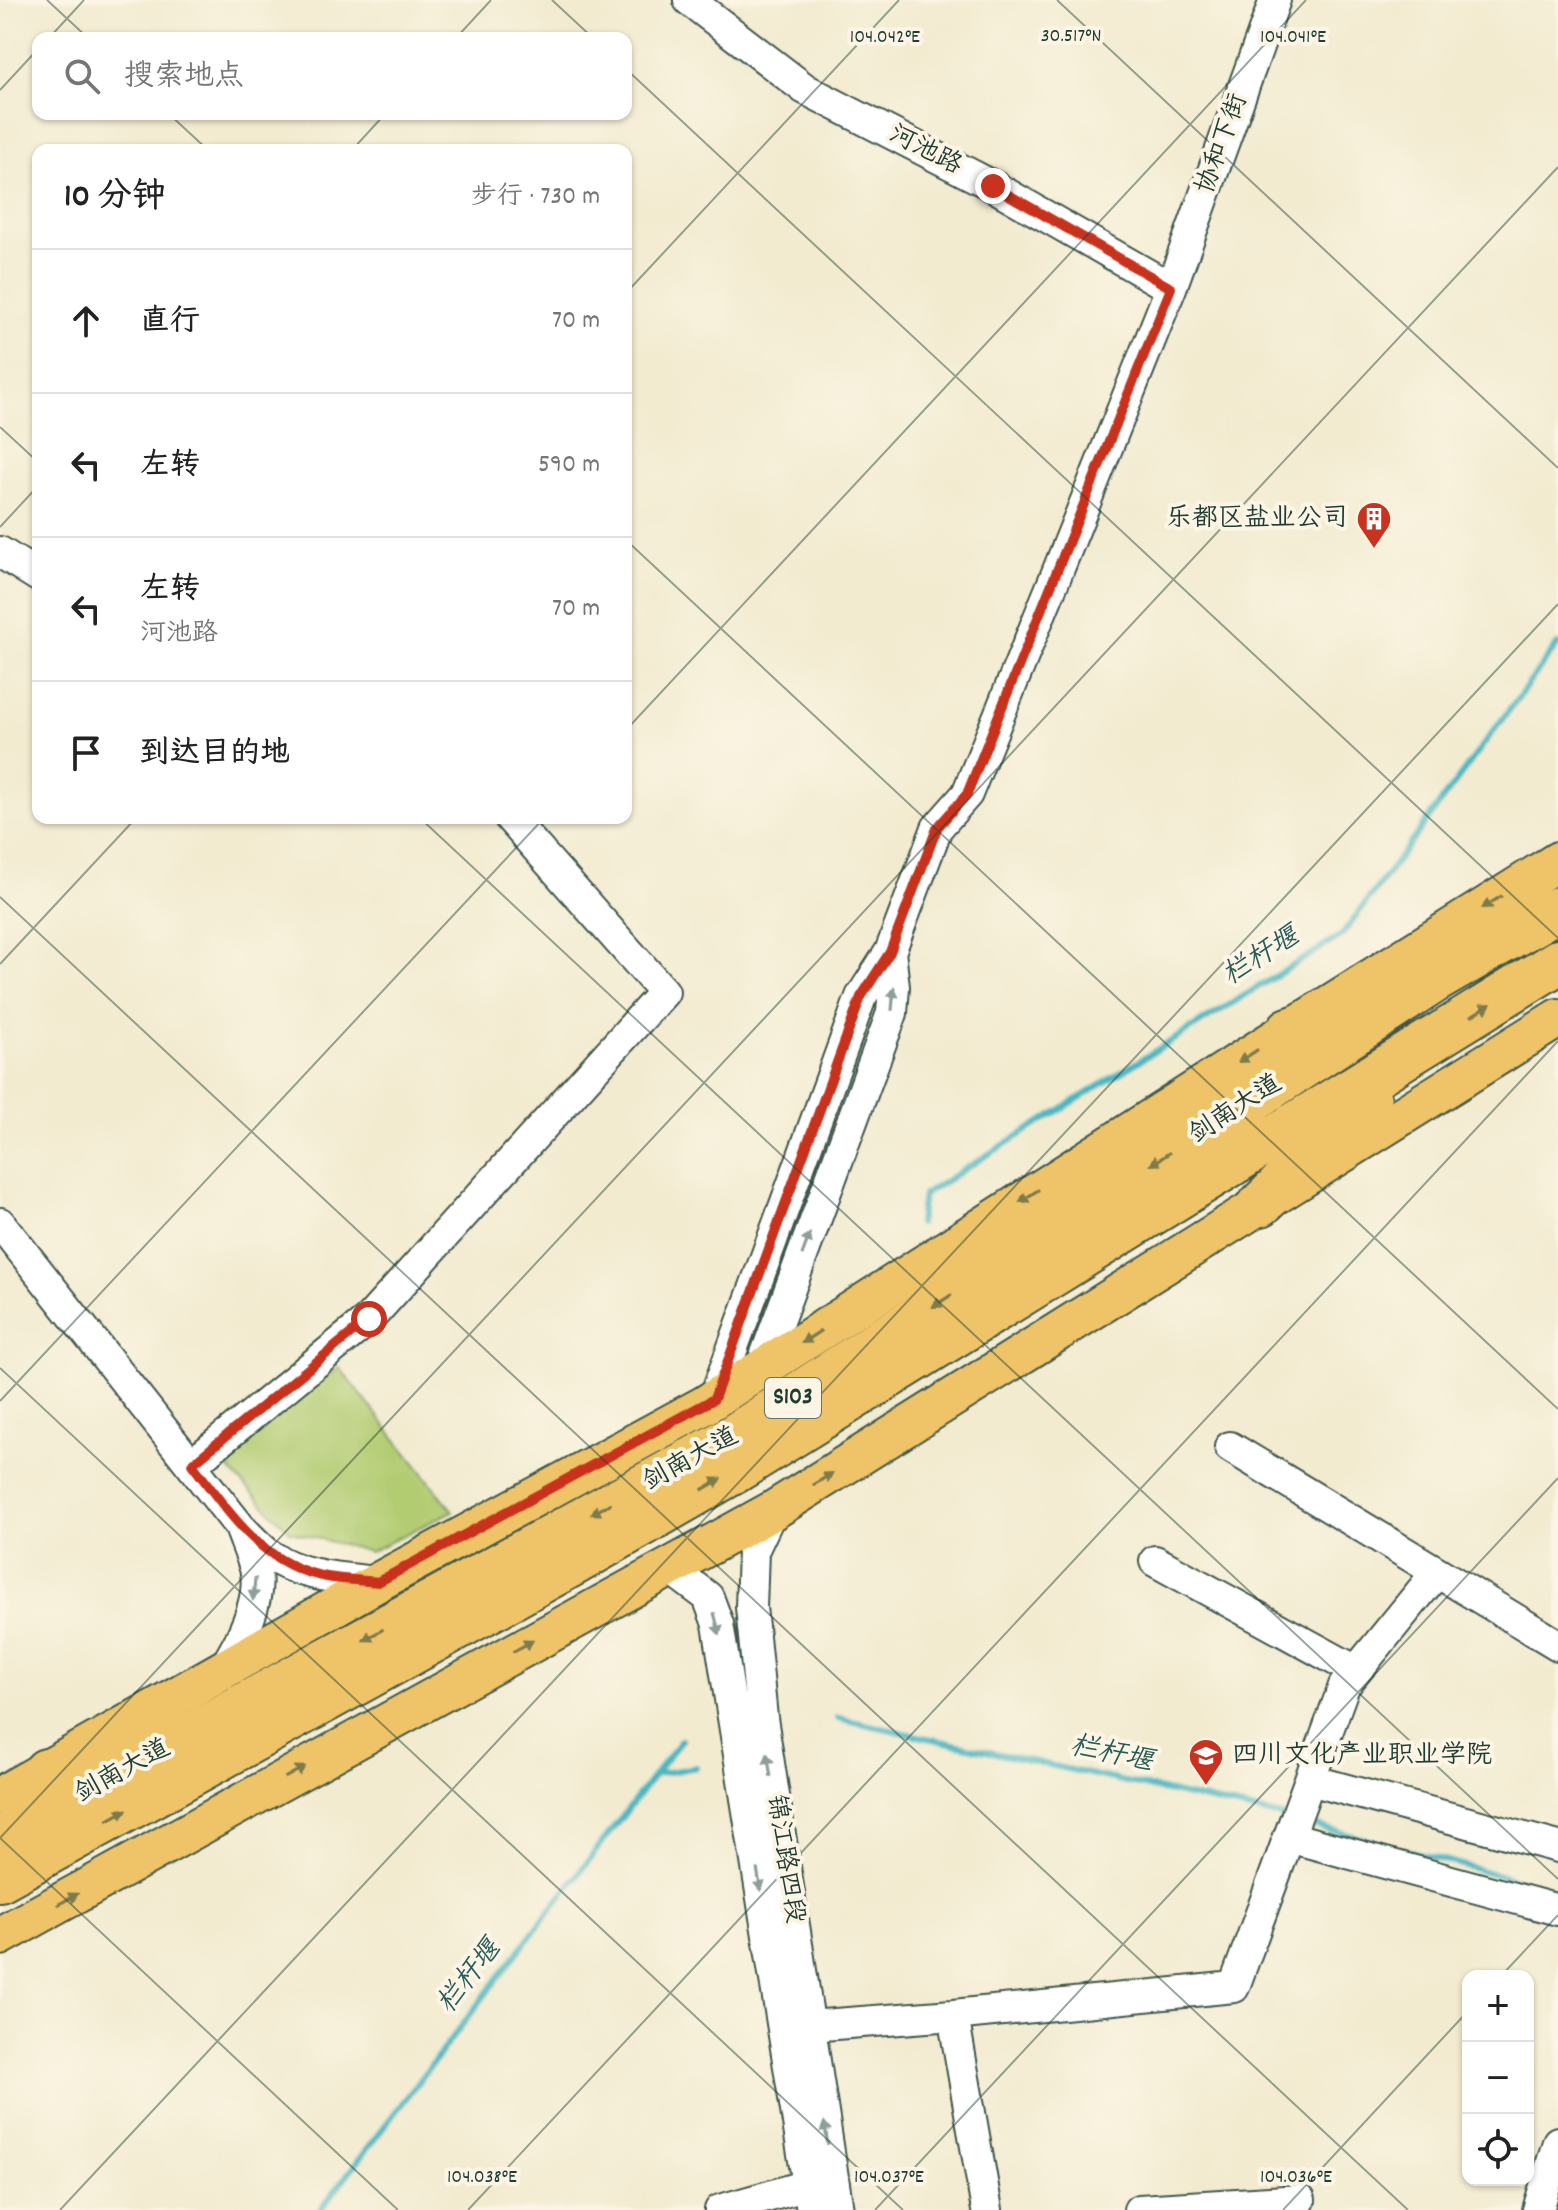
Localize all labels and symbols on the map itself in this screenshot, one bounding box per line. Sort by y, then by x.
text: 30.517°N [1041,23,1101,51]
text: 104.042°E [850,24,920,52]
text: 104.041°E [1260,24,1326,52]
street label: 协和下街 [1188,89,1258,199]
street label: 河池路 [882,117,968,185]
route end [975,168,1011,204]
building icon: 乐都区盐业公司 [1355,500,1393,550]
place label: 乐都区盐业公司 [1166,501,1348,538]
one-way arrow [1481,895,1503,909]
water label: 栏杆堰 [1216,917,1311,997]
one-way arrow [887,986,900,1011]
one-way arrow [1470,1003,1492,1017]
one-way arrow [1238,1048,1259,1063]
street label: 剑南大道 [1182,1066,1290,1154]
one-way arrow [1150,1152,1171,1167]
one-way arrow [1019,1189,1040,1204]
one-way arrow [800,1232,813,1256]
one-way arrow [932,1293,953,1308]
route start [351,1301,387,1337]
one-way arrow [800,1329,821,1344]
road number: S103 [765,1378,821,1418]
street label: 剑南大道 [637,1419,745,1501]
one-way arrow [812,1472,834,1486]
one-way arrow [700,1477,723,1491]
one-way arrow [590,1503,613,1516]
one-way arrow [248,1577,261,1602]
one-way arrow [711,1611,723,1636]
one-way arrow [362,1628,385,1641]
one-way arrow [512,1640,534,1654]
water label: 栏杆堰 [1066,1728,1159,1785]
street label: 剑南大道 [69,1731,177,1813]
school or university icon: 四川文化产业职业学院 [1187,1737,1225,1787]
place label: 四川文化产业职业学院 [1232,1738,1492,1775]
one-way arrow [763,1752,775,1777]
one-way arrow [284,1765,307,1779]
street label: 锦江路四段 [756,1792,812,1926]
one-way arrow [106,1808,129,1821]
one-way arrow [753,1868,766,1893]
one-way arrow [57,1892,79,1906]
water label: 栏杆堰 [429,1930,514,2023]
one-way arrow [819,2120,832,2145]
text: 104.038°E [447,2164,517,2192]
text: 104.037°E [854,2164,924,2192]
text: 104.036°E [1260,2164,1332,2192]

